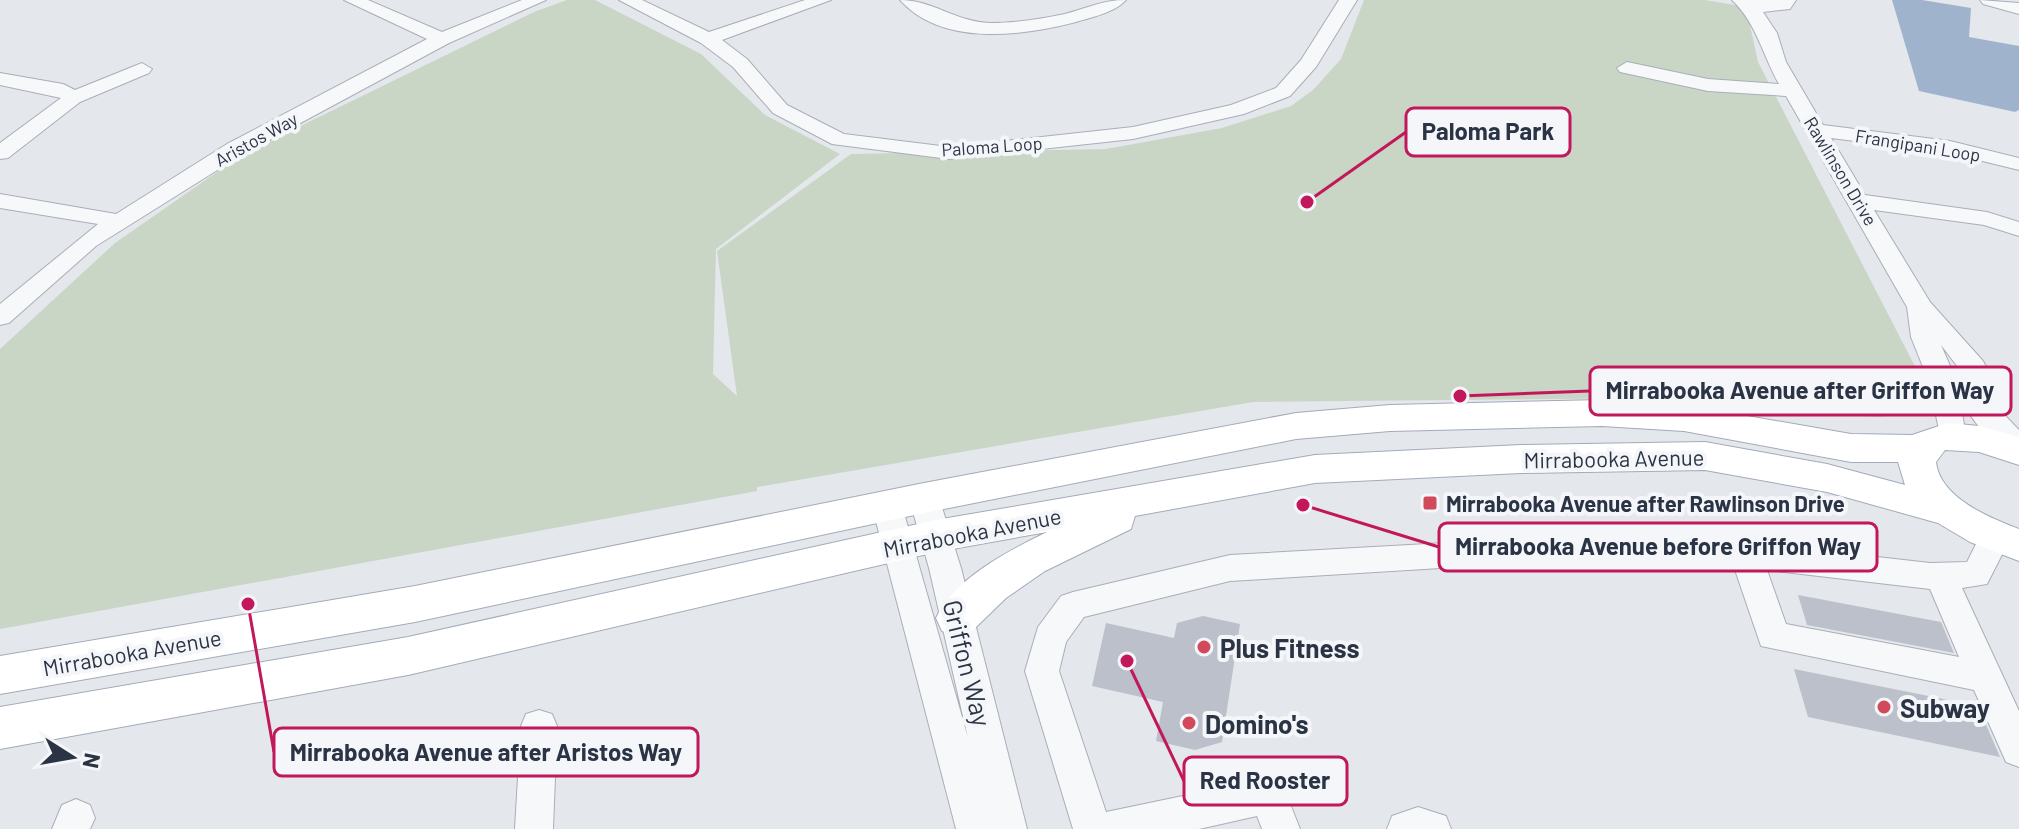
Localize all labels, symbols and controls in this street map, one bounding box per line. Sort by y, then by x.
street label: Aristos Way [211,107,301,171]
callout: Paloma Park [1406,108,1570,156]
street label: Rawlinson Drive [1800,112,1882,230]
text: Paloma Park [1422,116,1554,145]
street label: Frangipani Loop [1854,124,1982,166]
street label: Paloma Loop [941,131,1043,161]
callout: Mirrabooka Avenue after Griffon Way [1590,367,2011,415]
text: Mirrabooka Avenue after Griffon Way [1606,375,1994,404]
street label: Mirrabooka Avenue [1523,443,1705,473]
place label: Mirrabooka Avenue after Rawlinson Drive [1446,490,1845,516]
marker: Mirrabooka Avenue after Rawlinson Drive [1421,494,1439,512]
street label: Mirrabooka Avenue [881,502,1063,562]
callout: Mirrabooka Avenue before Griffon Way [1439,523,1877,571]
text: Mirrabooka Avenue before Griffon Way [1455,531,1861,560]
street label: Griffon Way [937,596,999,730]
street label: Mirrabooka Avenue [41,624,223,680]
place label: Plus Fitness [1220,632,1359,663]
marker: Plus Fitness [1195,638,1213,656]
place label: Subway [1900,692,1990,723]
marker: Subway [1875,698,1893,716]
place label: Domino's [1205,708,1309,739]
marker: Domino's [1180,714,1198,732]
north arrow [32,717,112,797]
callout: Mirrabooka Avenue after Aristos Way [274,728,698,776]
text: Mirrabooka Avenue after Aristos Way [290,737,682,766]
text: N [78,751,107,771]
callout: Red Rooster [1184,757,1347,805]
text: Red Rooster [1200,765,1330,794]

